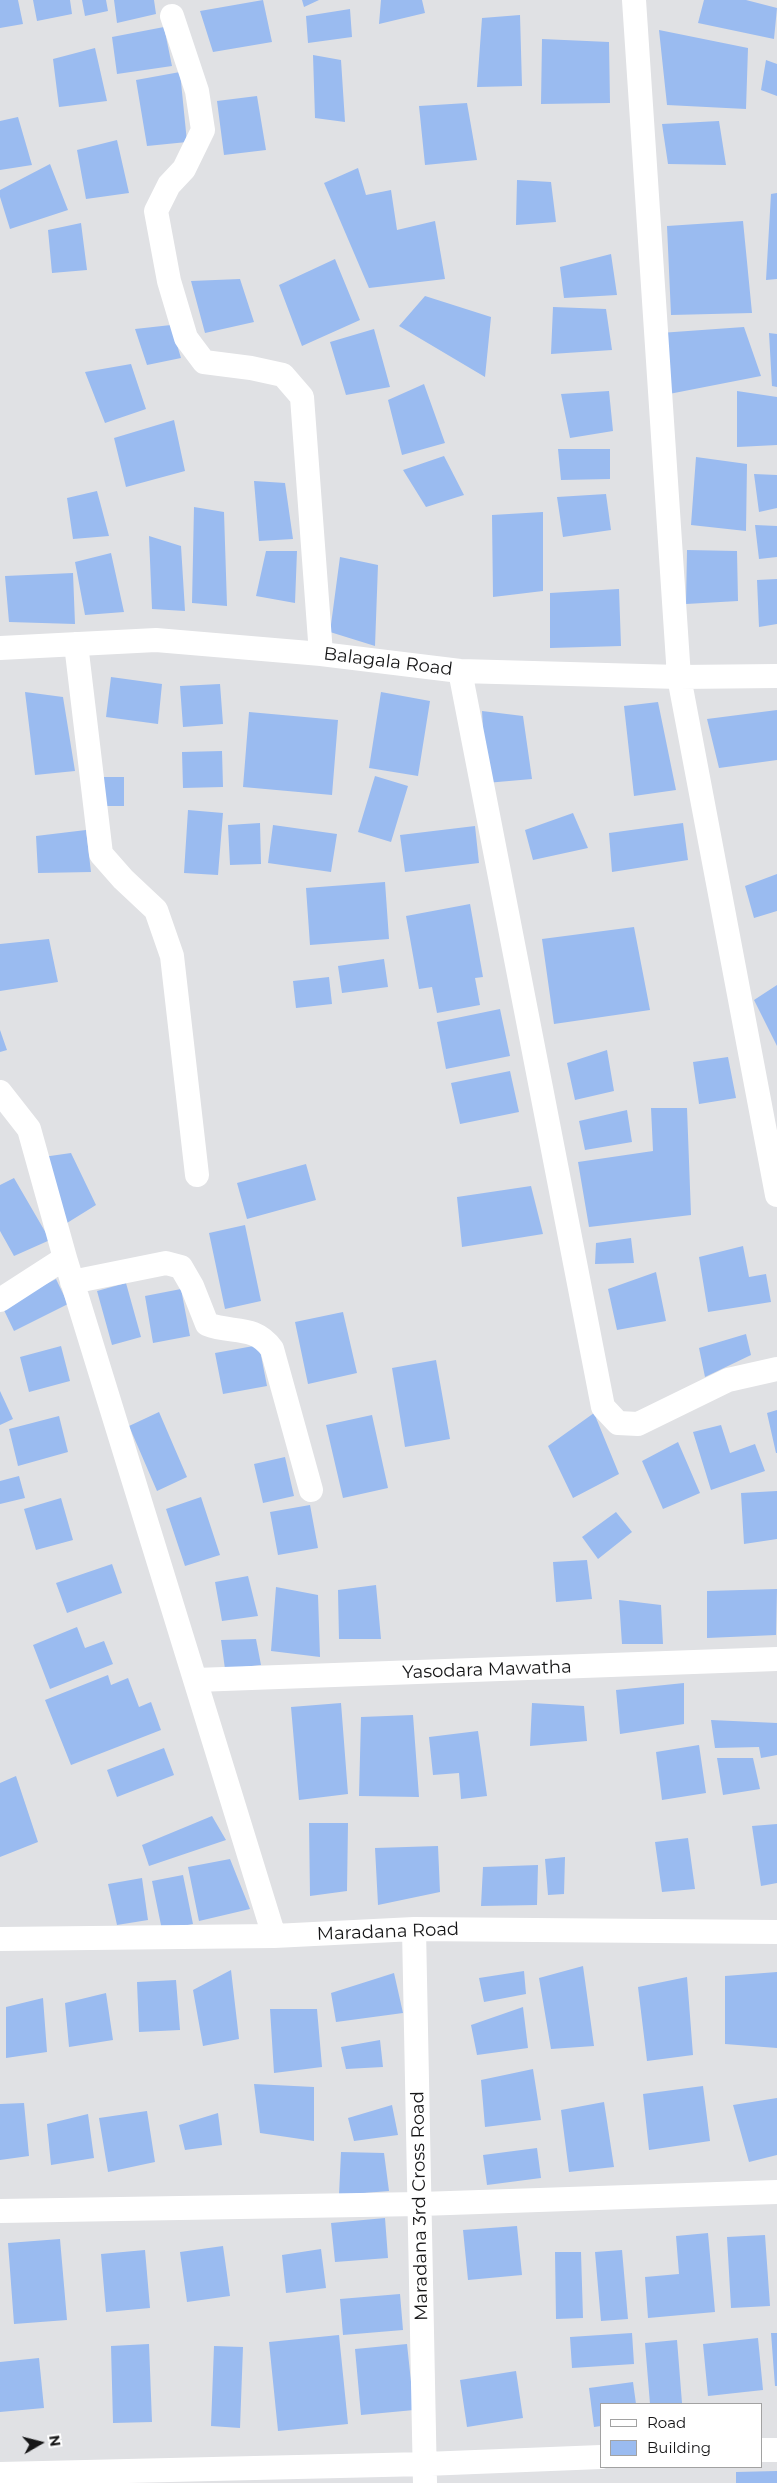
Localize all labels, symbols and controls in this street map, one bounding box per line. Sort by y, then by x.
street label: Balagala Road [322,643,454,681]
street label: Yasodara Mawatha [402,1656,572,1684]
street label: Maradana Road [317,1919,459,1945]
street label: Maradana 3rd Cross Road [407,2091,433,2321]
legend [600,2403,762,2468]
text: Road [647,2413,686,2432]
north arrow [15,2418,65,2468]
text: N [45,2434,65,2448]
text: Building [647,2438,711,2457]

